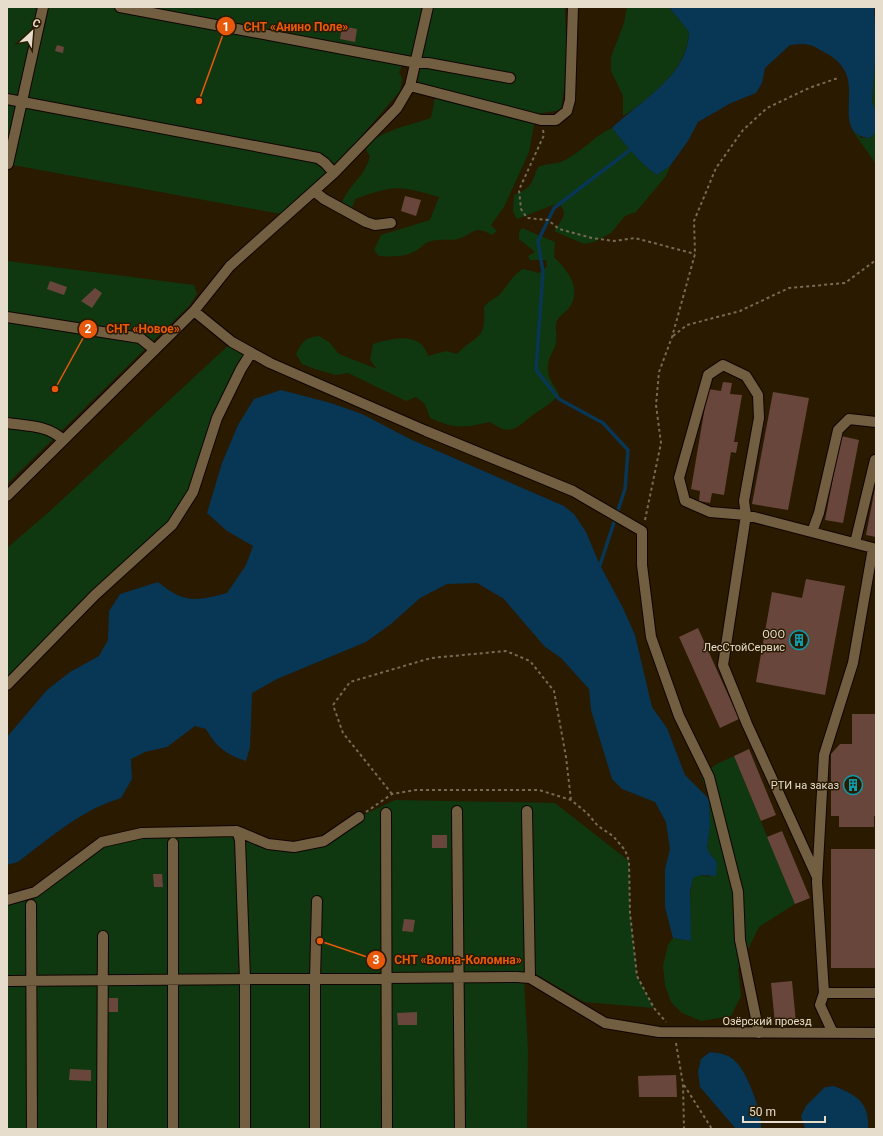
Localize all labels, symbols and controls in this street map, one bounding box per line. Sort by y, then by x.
north arrow [12,12,52,52]
callout: СНТ «Анино Поле» [216,14,357,38]
text: С [30,16,42,31]
text: 1 [223,20,229,34]
text: СНТ «Анино Поле» [244,20,348,34]
callout: СНТ «Новое» [78,317,188,341]
text: 2 [85,322,92,336]
text: СНТ «Новое» [106,322,180,336]
place label: ООО ЛесСтойСервис [703,628,785,654]
building icon: ООО ЛесСтойСервис [788,629,810,651]
building icon: РТИ на заказ [842,774,864,796]
place label: РТИ на заказ [771,779,839,792]
callout: СНТ «Волна-Коломна» [366,948,530,972]
text: 3 [373,953,380,967]
text: СНТ «Волна-Коломна» [394,953,522,967]
street label: Озёрский проезд [722,1015,812,1028]
scale bar [743,1098,825,1124]
text: 50 m [749,1105,776,1119]

